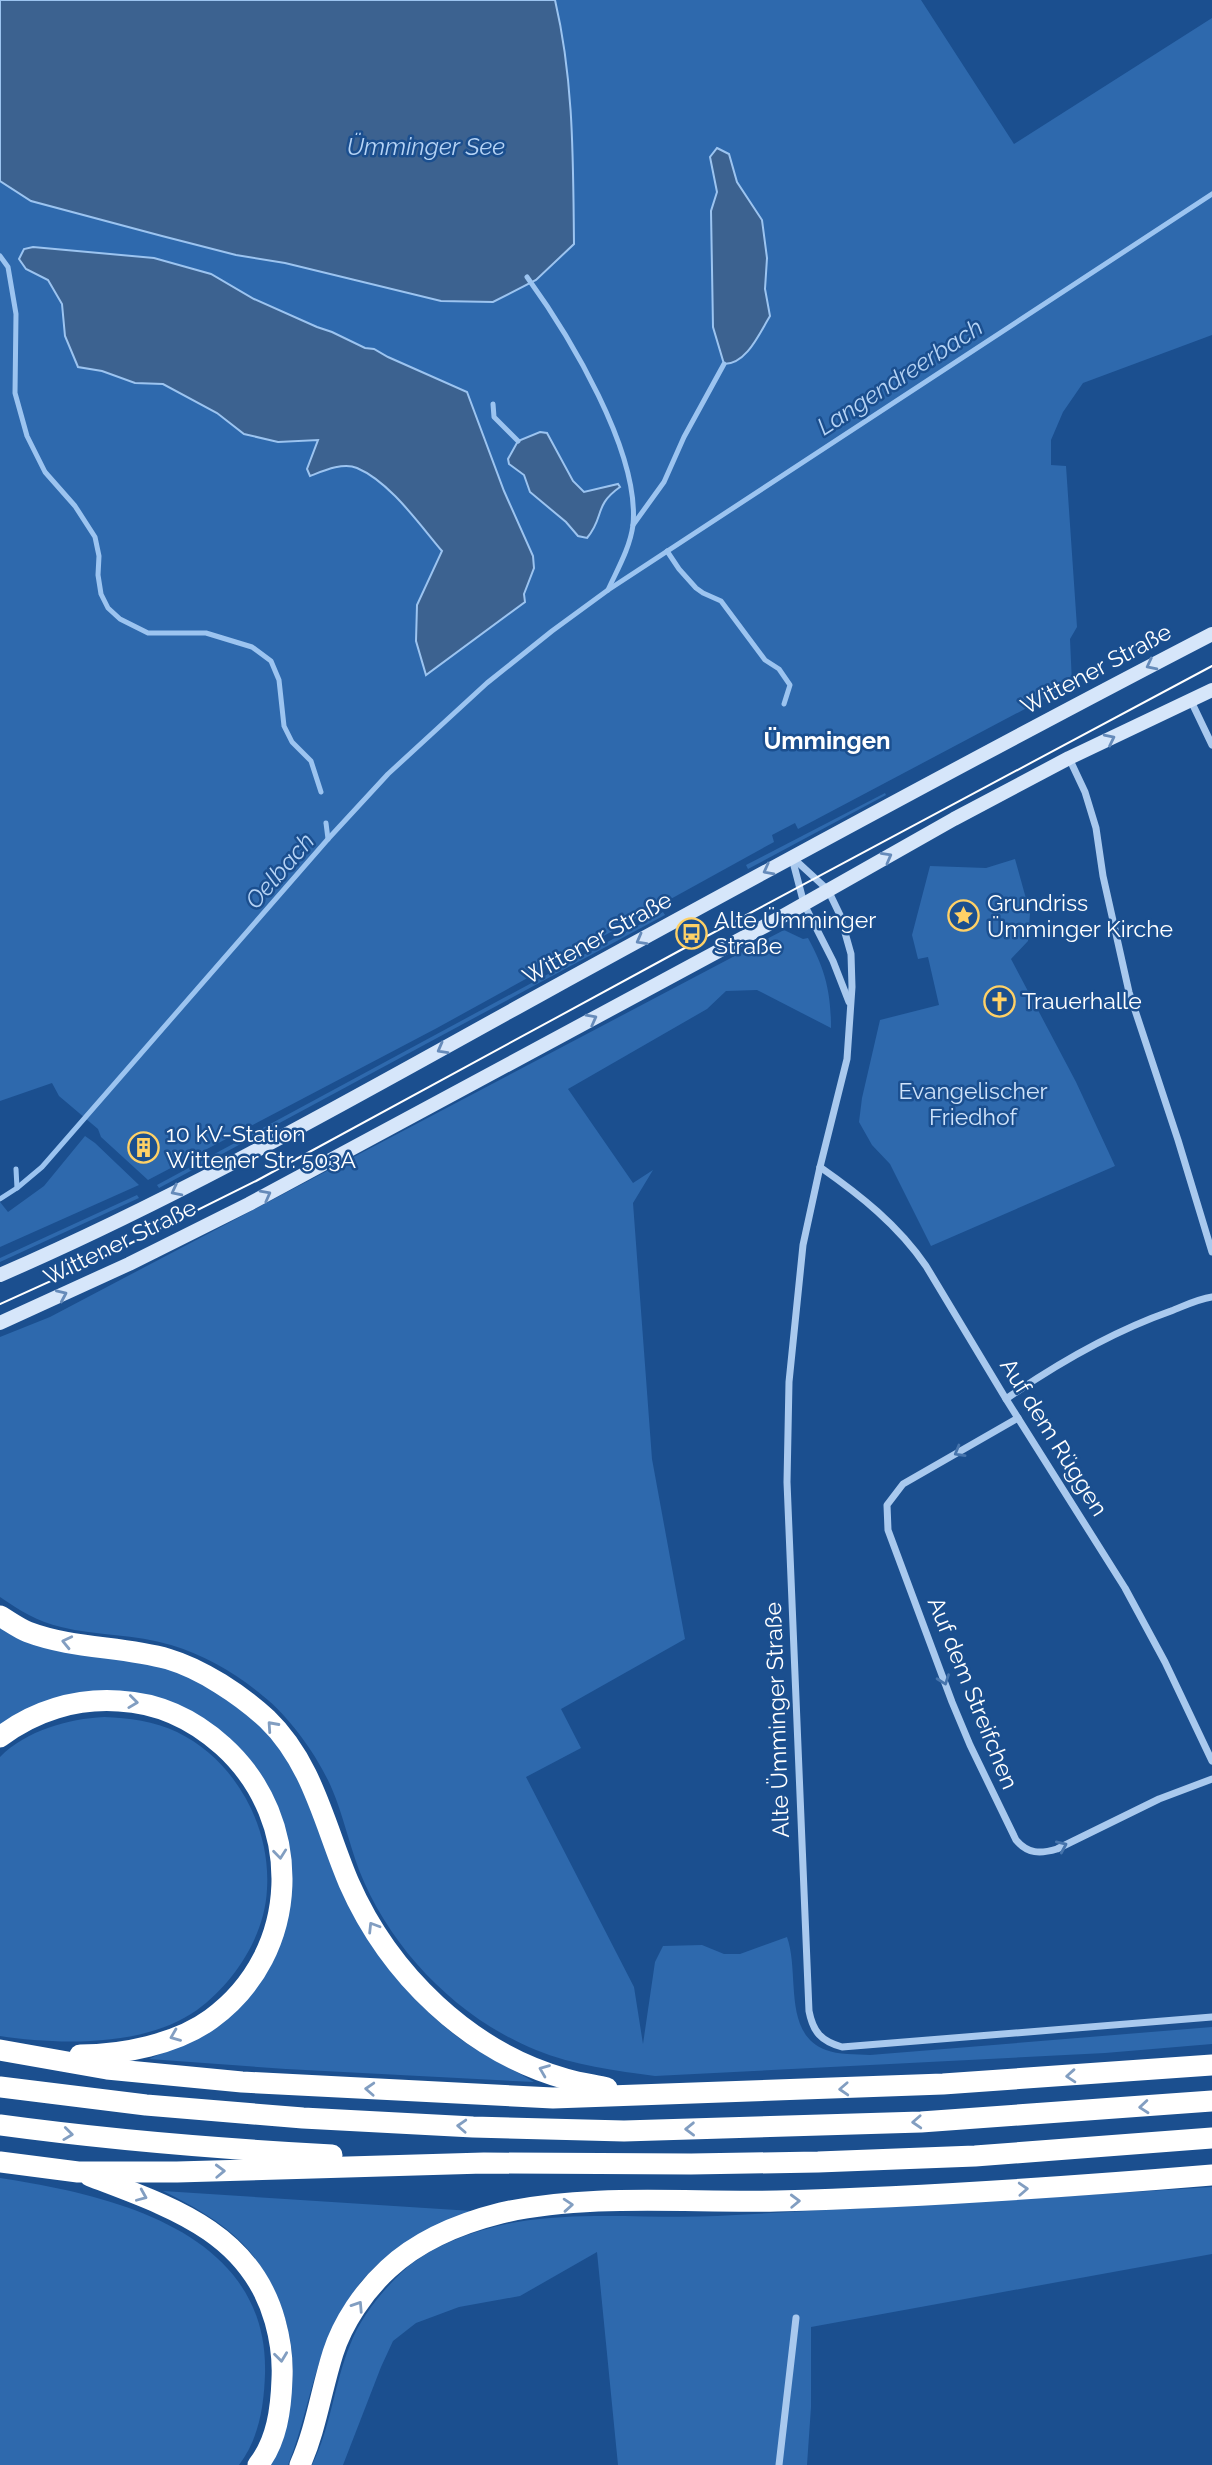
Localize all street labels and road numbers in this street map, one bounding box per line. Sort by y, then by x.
street label: Wittener Straße [1016,618,1176,720]
street label: Wittener Straße [517,885,676,990]
street label: Wittener Straße [39,1193,200,1290]
street label: Auf dem Rüggen [995,1353,1114,1520]
street label: Auf dem Streifchen [923,1593,1024,1793]
street label: Alte Ümminger Straße [759,1602,794,1838]

